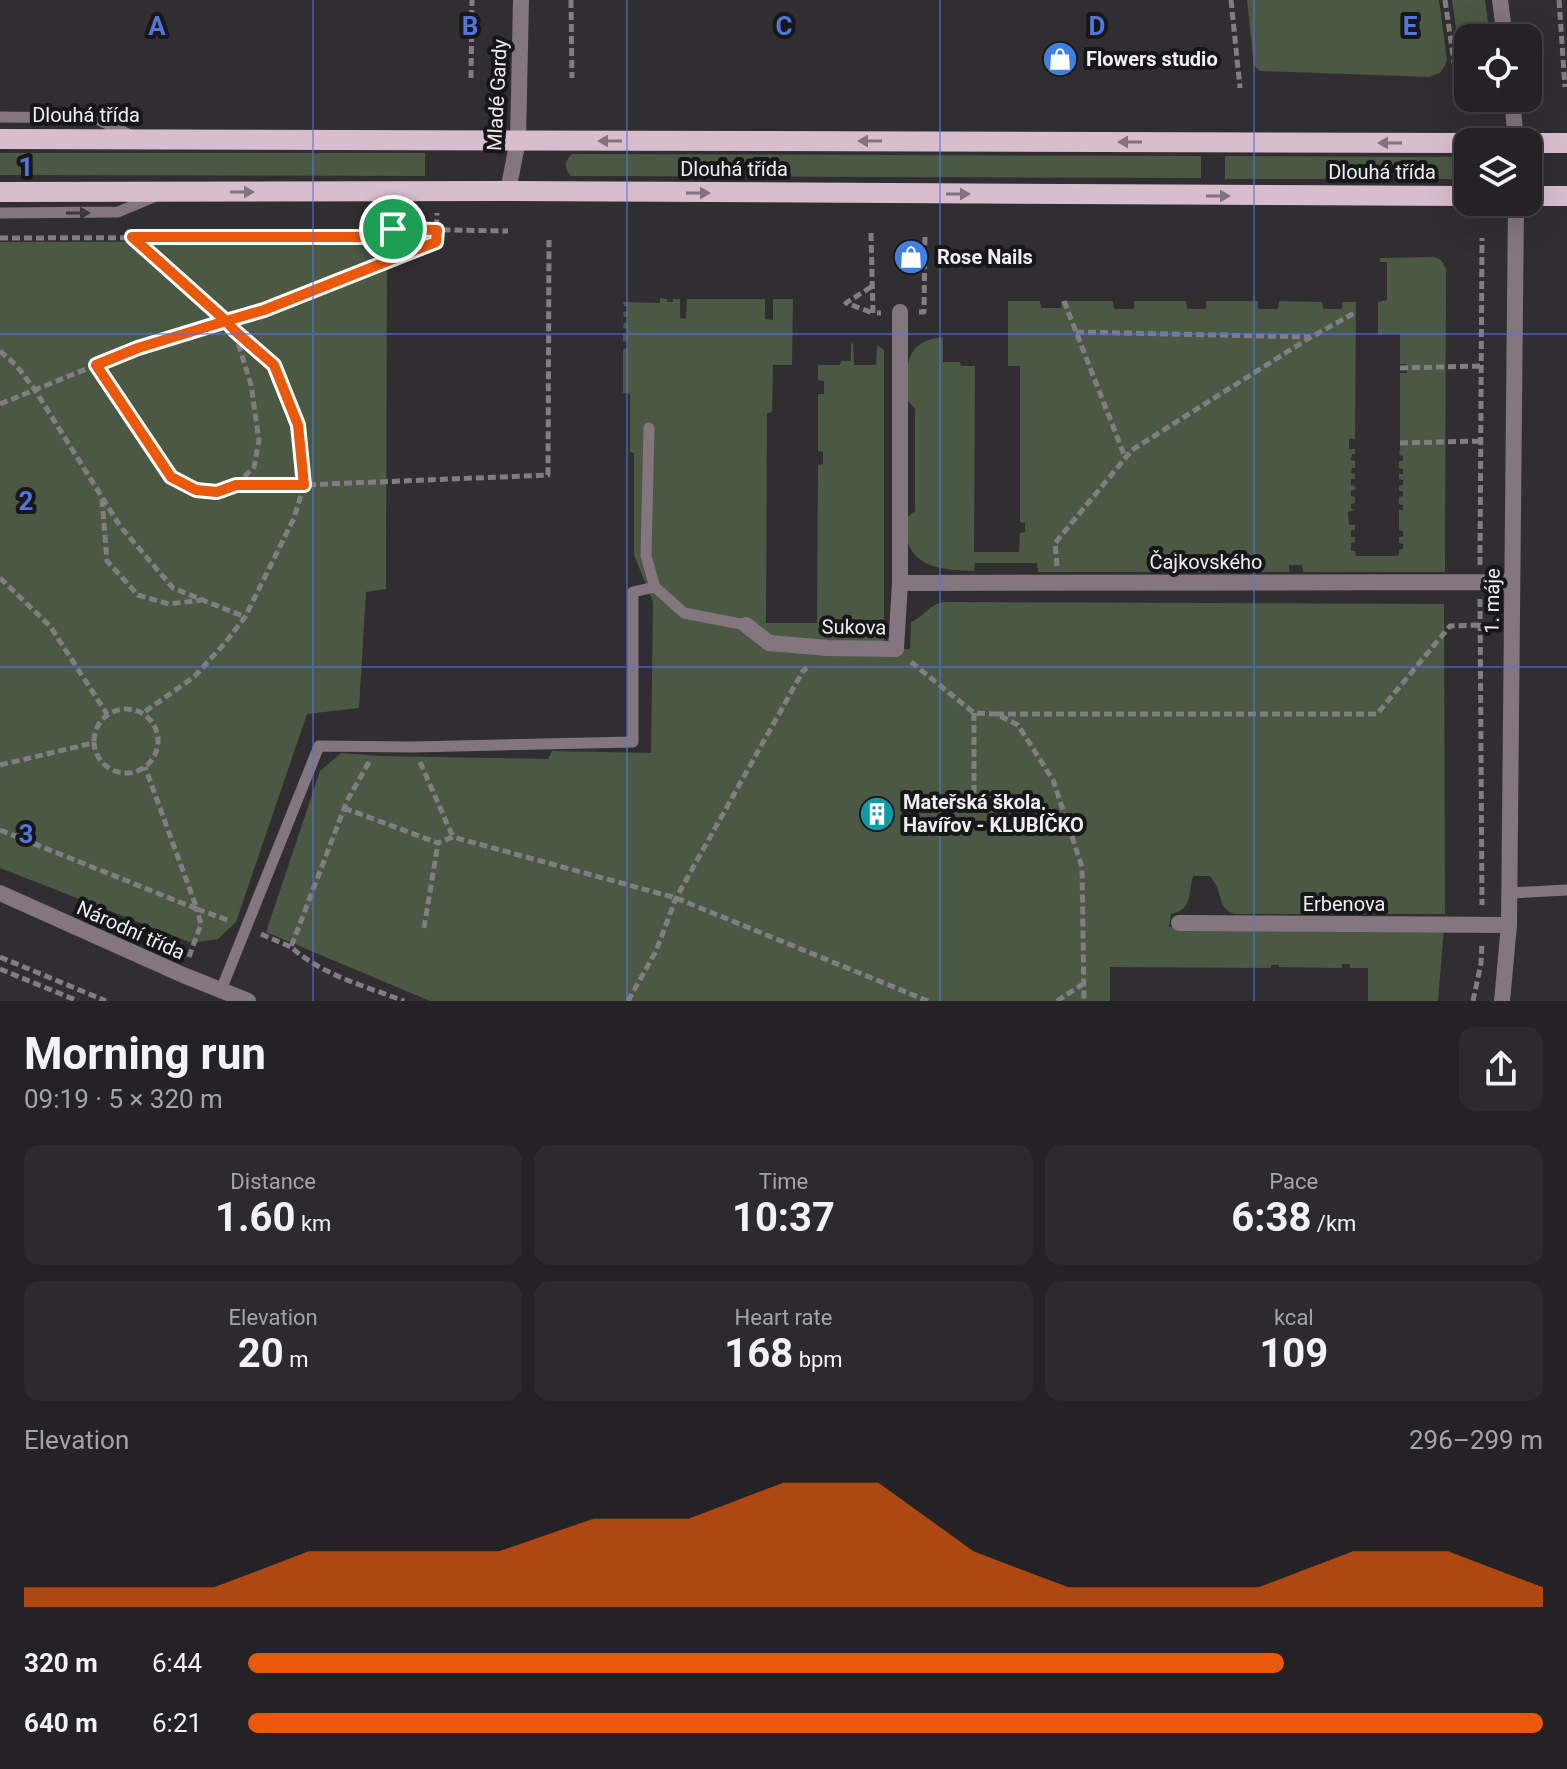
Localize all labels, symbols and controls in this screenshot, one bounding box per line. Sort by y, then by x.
text: A [148,11,166,41]
text: B [462,11,478,41]
text: C [775,11,793,41]
text: D [1089,11,1105,41]
text: E [1403,11,1418,41]
map controls [1454,24,1542,216]
button: locate [1454,24,1542,112]
street label: Mladé Gardy [482,38,512,151]
shop icon: Flowers studio [1041,40,1079,78]
place label: Flowers studio [1086,47,1218,71]
street label: Dlouhá třída [32,103,140,127]
button: layers [1454,128,1542,216]
one-way arrow [597,135,622,147]
one-way arrow [857,135,882,147]
one-way arrow [1117,136,1142,148]
one-way arrow [1377,137,1402,149]
text: 1 [19,152,33,182]
street label: Dlouhá třída [680,157,788,181]
street label: Dlouhá třída [1328,160,1436,184]
one-way arrow [230,186,255,198]
one-way arrow [686,187,711,199]
one-way arrow [946,188,971,200]
one-way arrow [1206,190,1231,202]
pin [359,195,427,263]
one-way arrow [66,207,91,219]
icon: arrive [371,207,415,251]
shop icon: Rose Nails [892,238,930,276]
place label: Rose Nails [937,245,1033,269]
text: 2 [19,486,33,516]
street label: Čajkovského [1149,550,1263,574]
street label: 1. máje [1479,568,1505,634]
street label: Sukova [821,614,887,640]
place label: Mateřská škola, Havířov - KLUBÍČKO [903,790,1084,837]
building icon: Mateřská škola, Havířov - KLUBÍČKO [858,795,896,833]
text: 3 [19,819,33,849]
street label: Erbenova [1303,892,1385,916]
street label: Národní třída [73,895,189,965]
button: share [1459,1027,1543,1111]
text: Morning run [24,1028,266,1080]
text: 09:19 · 5 × 320 m [24,1084,223,1114]
text: Distance [230,1169,316,1194]
text: Time [759,1169,808,1194]
text: Pace [1269,1169,1318,1194]
text: 1.60 [215,1194,295,1241]
text: 10:37 [732,1194,835,1241]
text: 6:38 [1231,1194,1311,1241]
text: km [295,1211,331,1236]
text: /km [1311,1211,1356,1236]
text: Elevation [229,1305,318,1330]
text: Heart rate [735,1305,832,1330]
text: kcal [1274,1305,1314,1330]
text: 20 [238,1330,284,1377]
text: 168 [724,1330,793,1377]
text: 109 [1259,1330,1328,1377]
text: m [284,1347,308,1372]
text: bpm [793,1347,843,1372]
text: Elevation [24,1425,129,1455]
text: 296–299 m [1409,1425,1543,1455]
text: 320 m [24,1648,98,1678]
text: 6:44 [152,1648,202,1678]
text: 640 m [24,1708,98,1738]
text: 6:21 [152,1708,202,1738]

